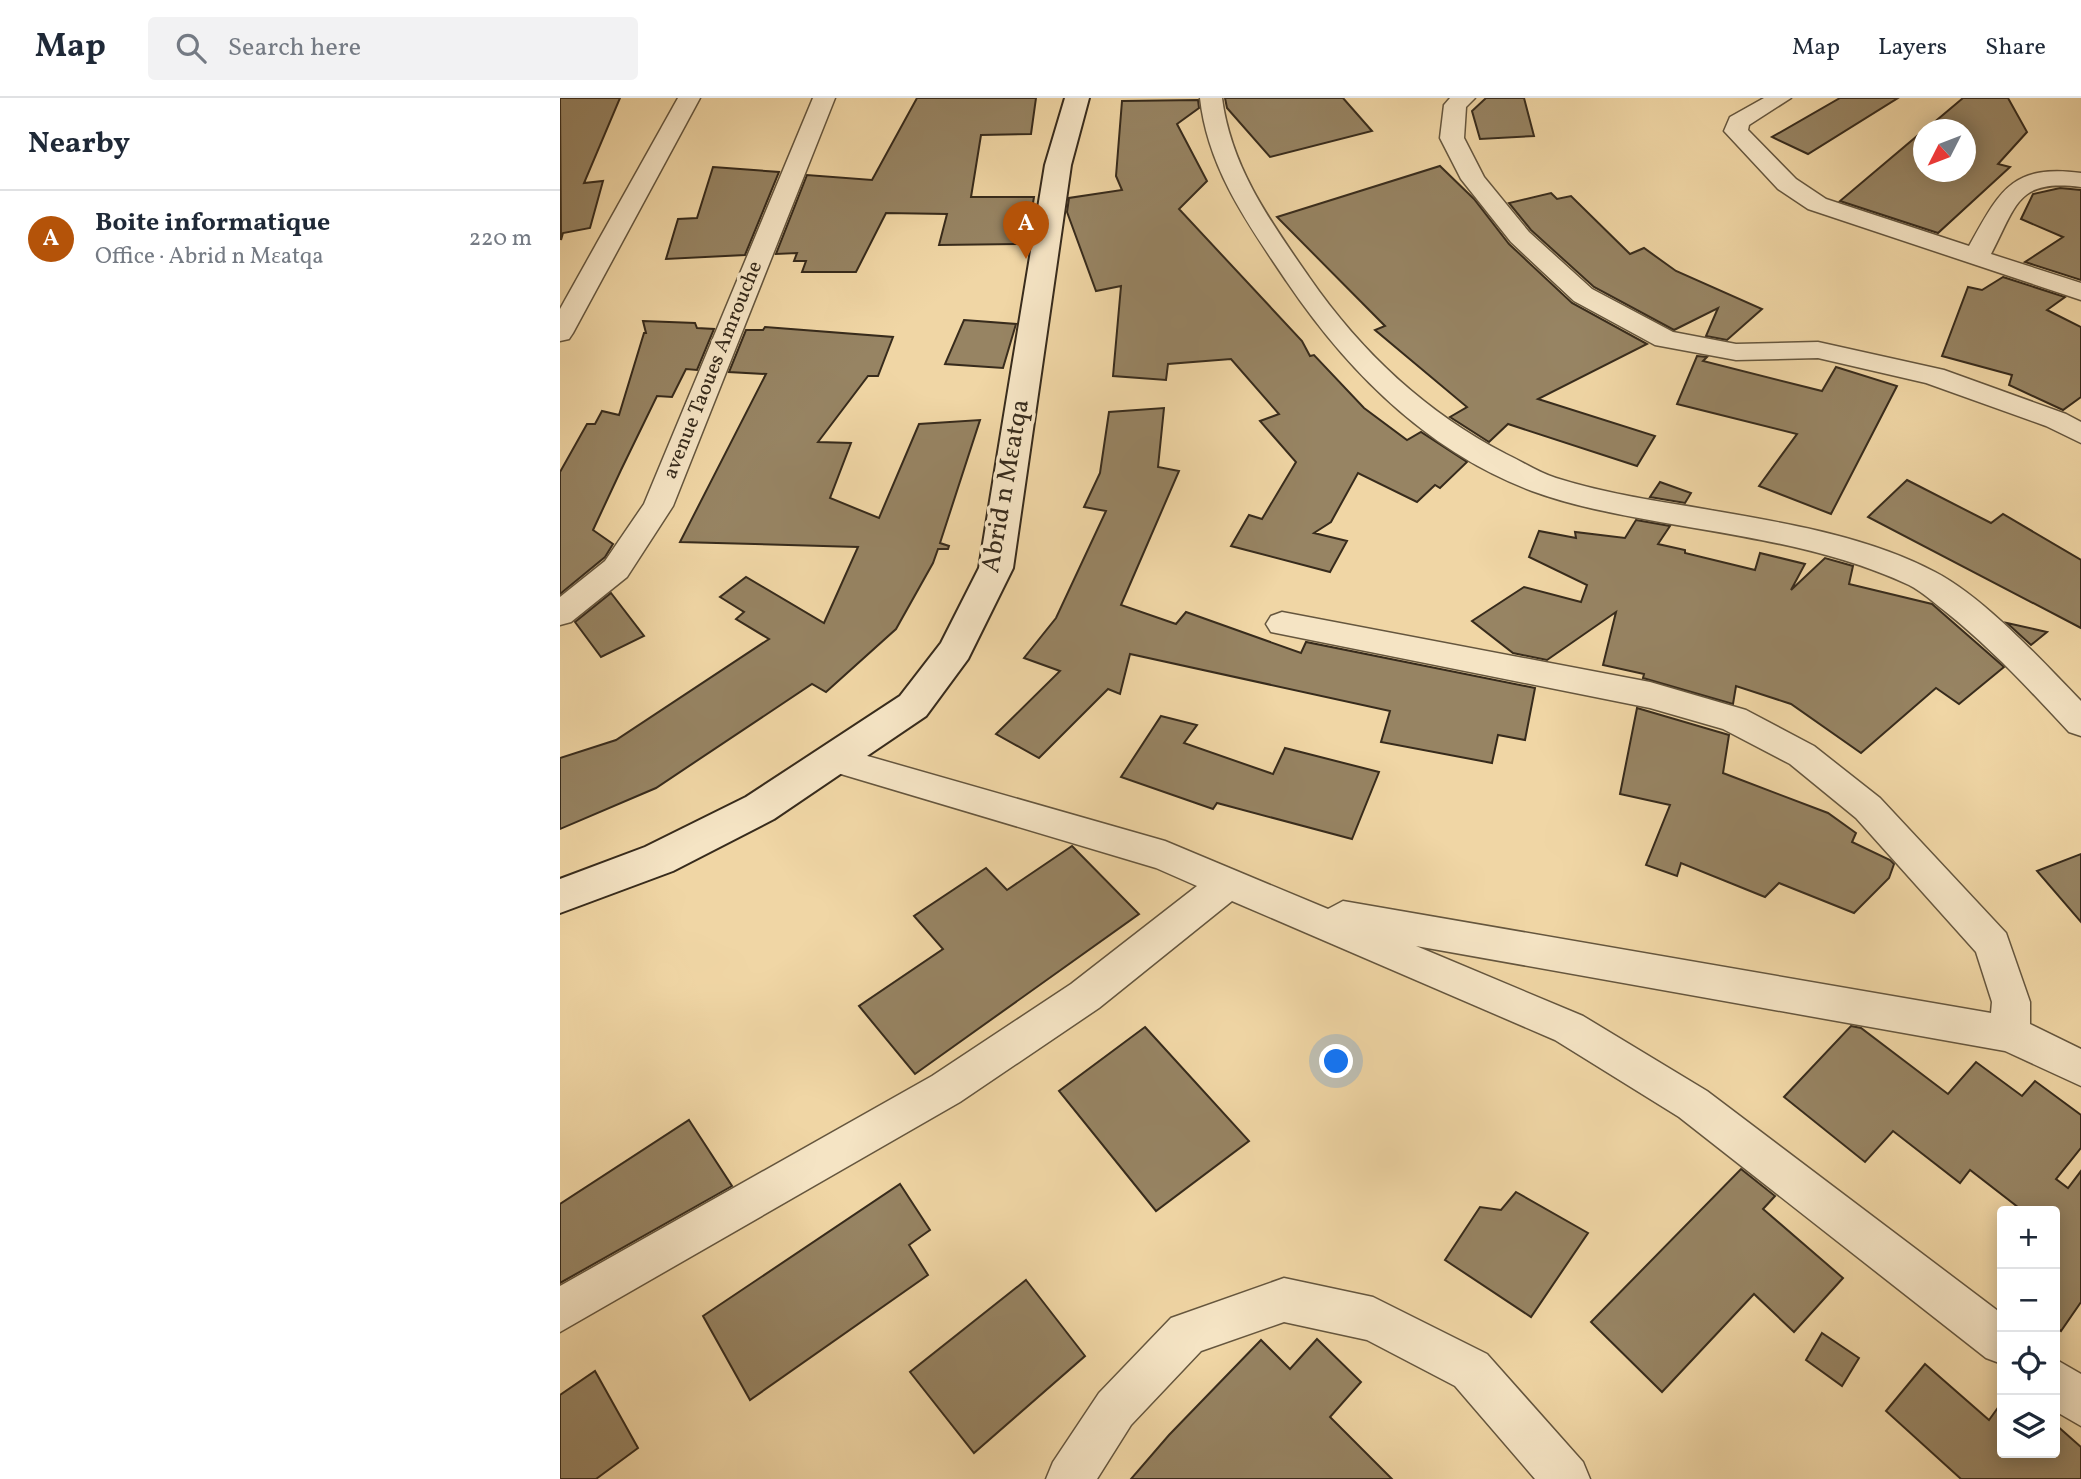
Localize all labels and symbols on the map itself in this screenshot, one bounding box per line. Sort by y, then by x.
north arrow [1913,119,1976,182]
pin: A [1003,201,1049,259]
street label: avenue Taoues Amrouche [656,257,770,483]
street label: Abrid n Mɛatqa [973,396,1039,576]
your location [1319,1044,1353,1078]

